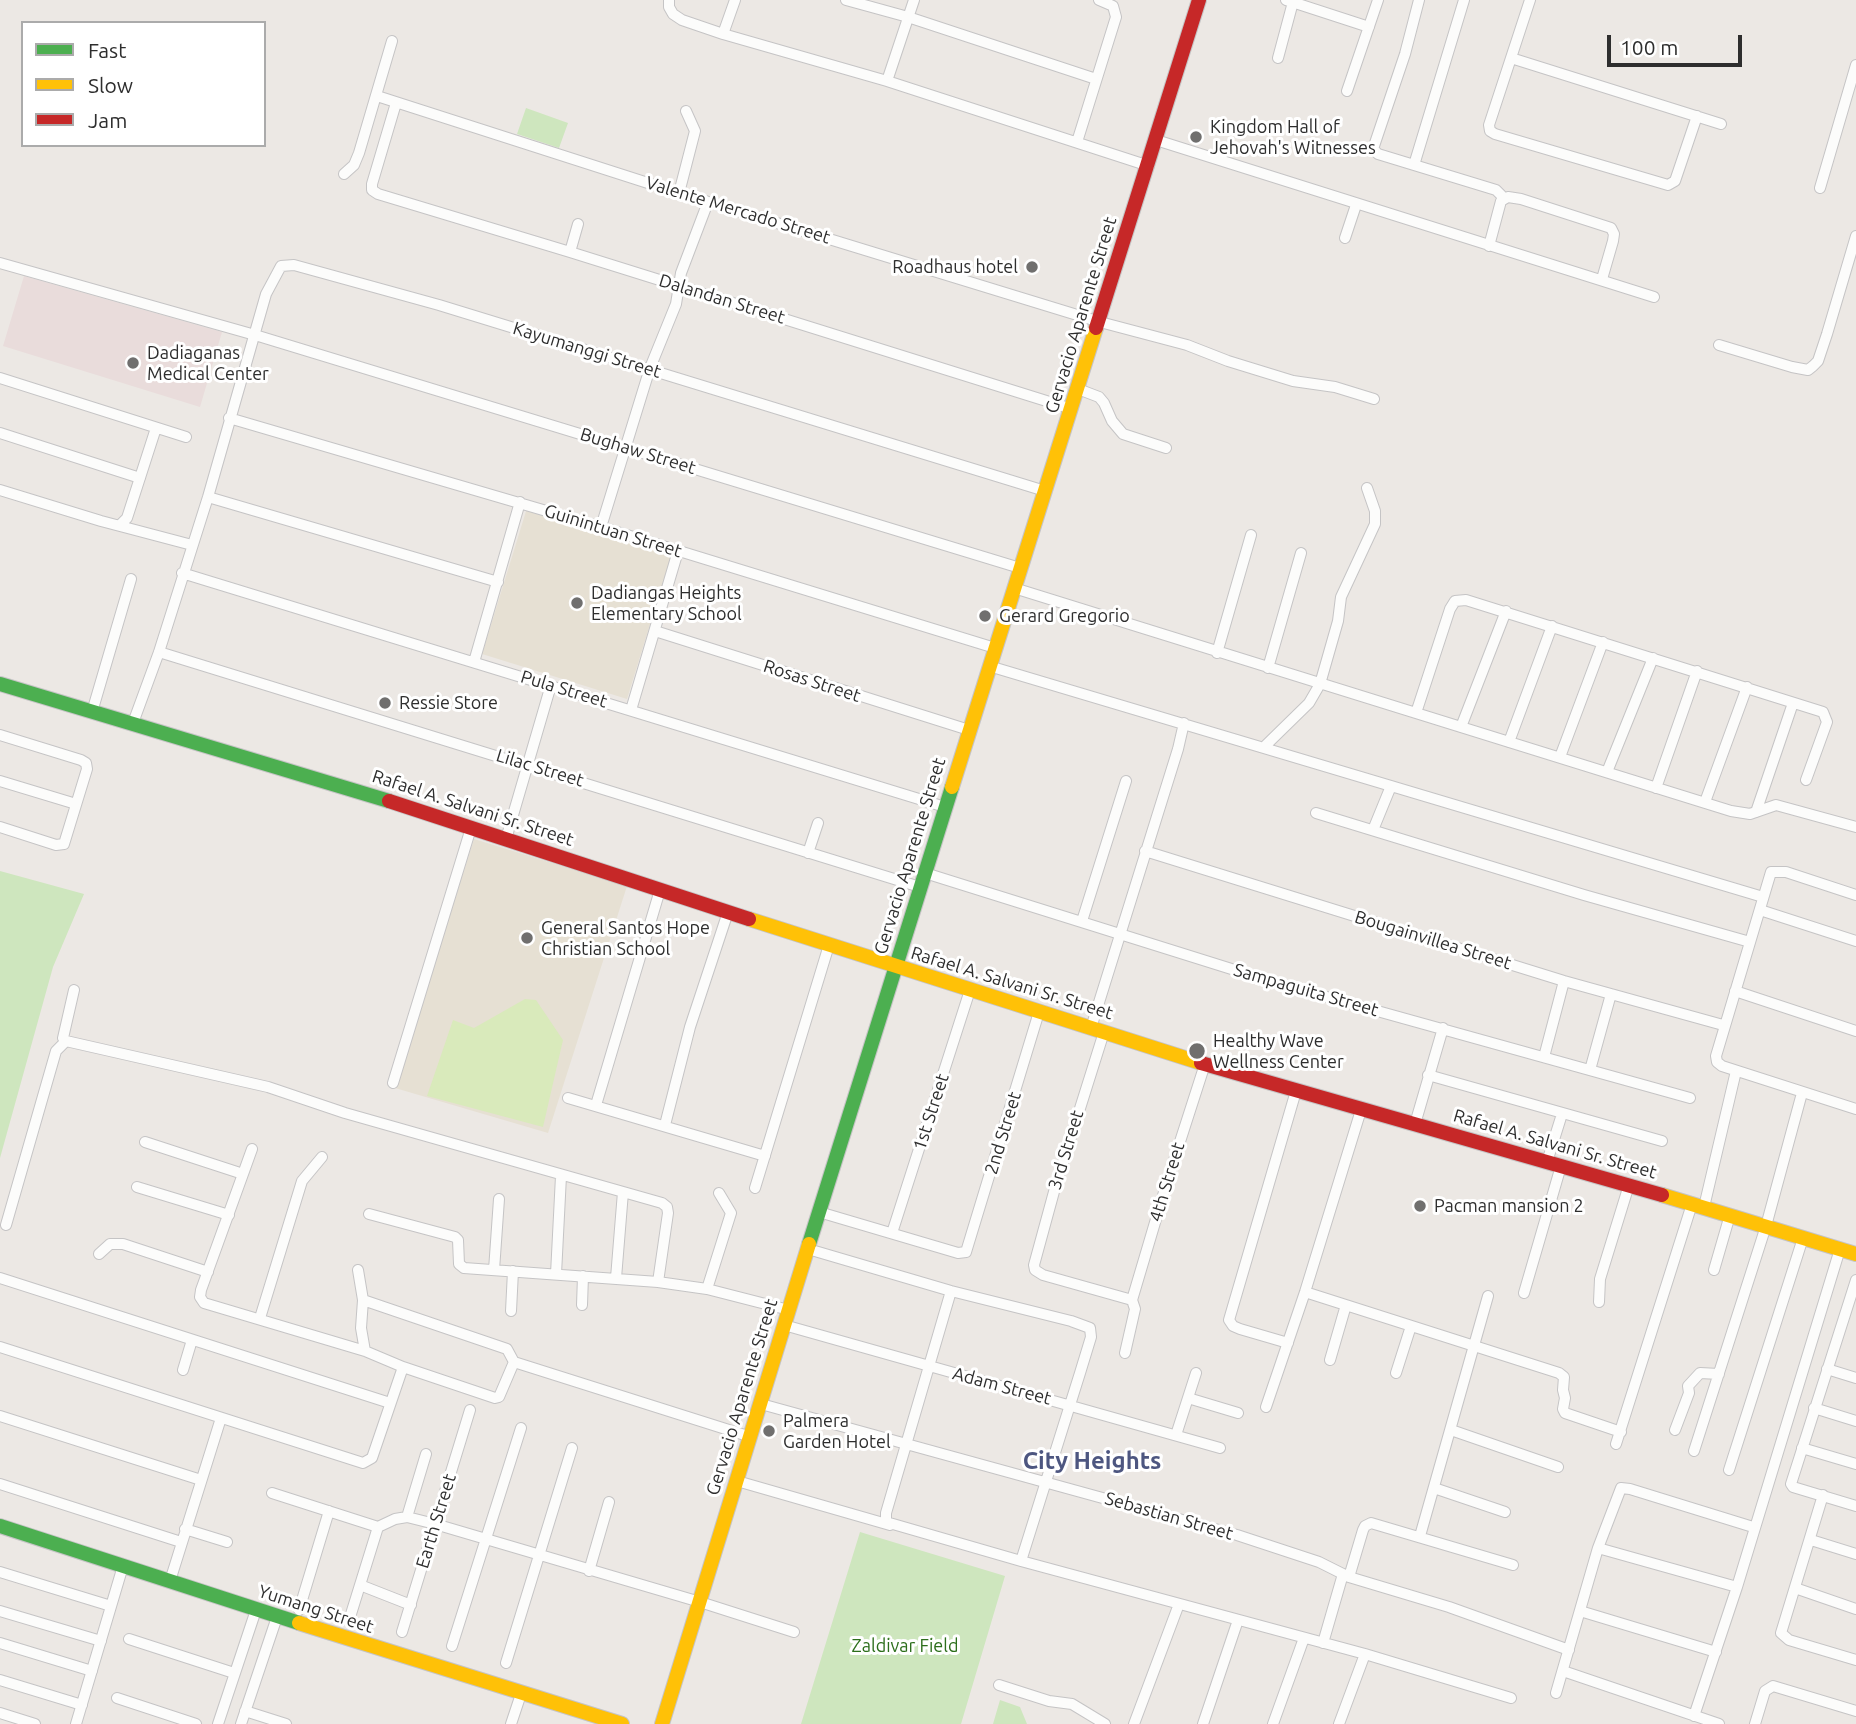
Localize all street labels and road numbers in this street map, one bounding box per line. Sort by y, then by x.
street label: Valente Mercado Street [643,172,833,248]
street label: Gervacio Aparente Street [1041,214,1121,416]
street label: Dalandan Street [656,270,788,328]
street label: Kayumanggi Street [510,317,664,383]
street label: Bughaw Street [578,423,698,479]
street label: Guinintuan Street [542,500,684,562]
street label: Rosas Street [761,655,863,707]
street label: Pula Street [518,666,610,712]
street label: Lilac Street [494,744,586,792]
street label: Gervacio Aparente Street [870,755,950,957]
street label: Rafael A. Salvani Sr. Street [370,765,576,851]
street label: Bougainvillea Street [1352,906,1514,974]
street label: Rafael A. Salvani Sr. Street [908,942,1116,1024]
street label: Sampaguita Street [1231,959,1381,1021]
street label: 1st Street [908,1071,954,1153]
street label: 2nd Street [980,1089,1026,1177]
street label: Rafael A. Salvani Sr. Street [1451,1105,1659,1183]
street label: 3rd Street [1044,1108,1088,1192]
street label: 4th Street [1145,1140,1189,1224]
street label: Gervacio Aparente Street [702,1296,782,1498]
street label: Adam Street [950,1362,1054,1410]
street label: Earth Street [411,1471,461,1571]
street label: Sebastian Street [1102,1487,1236,1545]
street label: Yumang Street [256,1580,376,1638]

